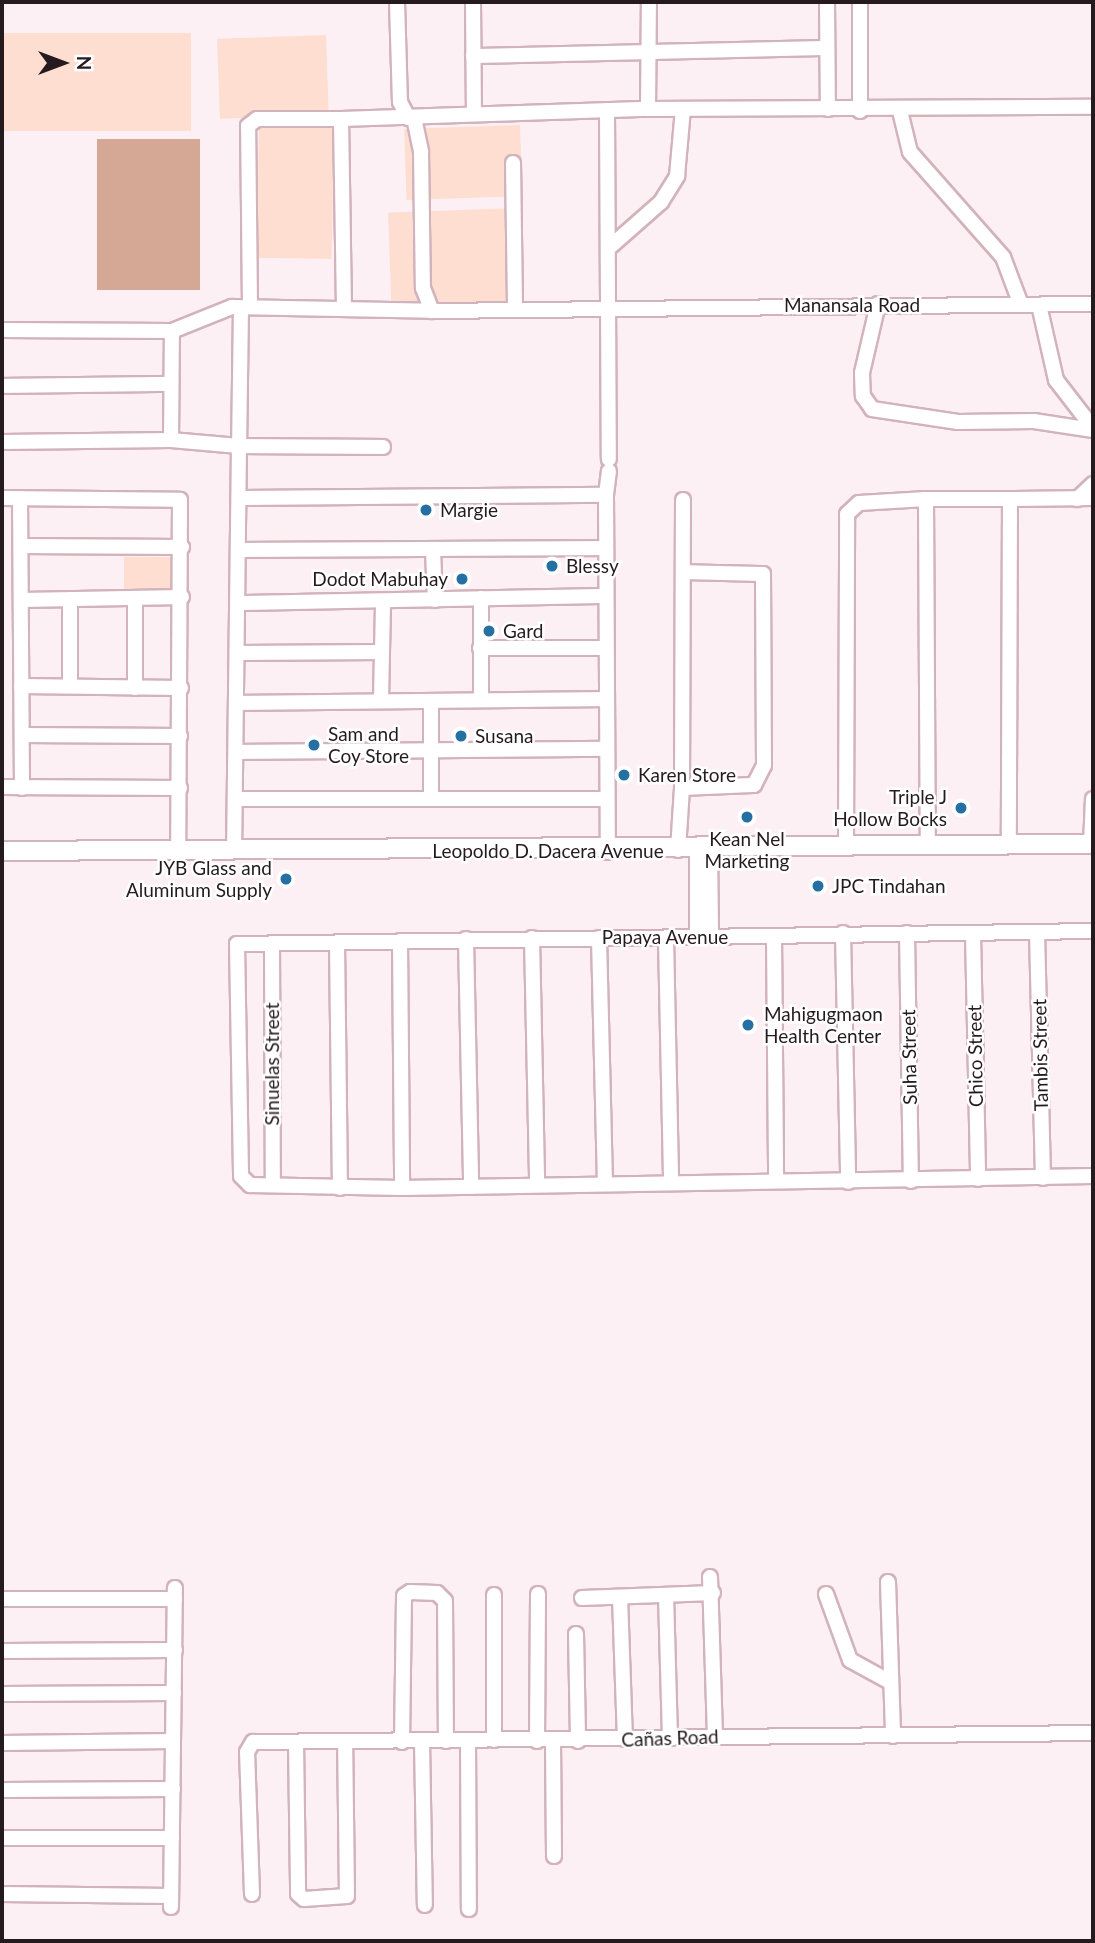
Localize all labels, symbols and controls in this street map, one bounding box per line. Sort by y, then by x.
north arrow [28,28,98,98]
text: N [73,56,96,70]
street label: Manansala Road [784,294,920,316]
place label: Margie [440,499,498,521]
marker: Margie [418,502,434,518]
place label: Blessy [566,555,619,577]
marker: Blessy [544,558,560,574]
place label: Dodot Mabuhay [312,568,448,590]
marker: Dodot Mabuhay [454,571,470,587]
place label: Gard [503,620,543,642]
marker: Gard [481,623,497,639]
place label: Sam and Coy Store [328,723,410,767]
place label: Susana [475,725,533,747]
marker: Susana [453,728,469,744]
marker: Sam and Coy Store [306,737,322,753]
place label: Karen Store [638,764,736,786]
marker: Karen Store [616,767,632,783]
place label: Triple J Hollow Bocks [833,786,947,830]
marker: Triple J Hollow Bocks [953,800,969,816]
marker: Kean Nel Marketing [739,809,755,825]
place label: Kean Nel Marketing [705,828,789,872]
street label: Leopoldo D. Dacera Avenue [432,840,664,862]
place label: JYB Glass and Aluminum Supply [126,857,272,901]
marker: JYB Glass and Aluminum Supply [278,871,294,887]
place label: JPC Tindahan [832,875,946,897]
marker: JPC Tindahan [810,878,826,894]
street label: Papaya Avenue [601,926,729,948]
street label: Tambis Street [1028,999,1052,1111]
street label: Sinuelas Street [261,1002,283,1126]
place label: Mahigugmaon Health Center [764,1003,883,1047]
street label: Chico Street [963,1005,987,1107]
street label: Suha Street [897,1009,921,1105]
marker: Mahigugmaon Health Center [738,1015,758,1035]
street label: Cañas Road [621,1725,719,1751]

